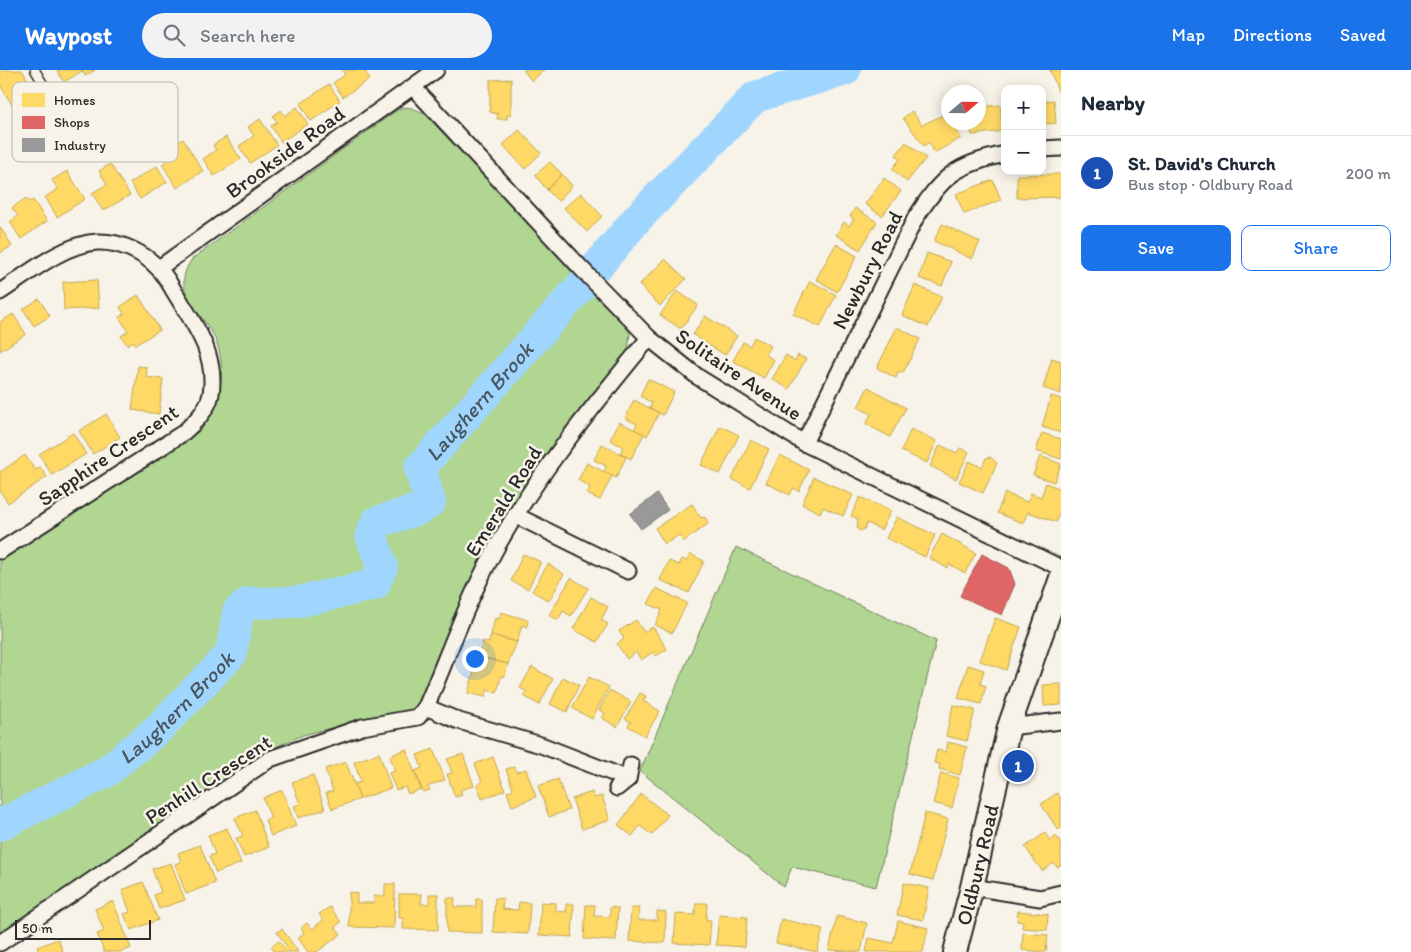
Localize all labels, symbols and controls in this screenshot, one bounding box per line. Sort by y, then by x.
search box [142,13,492,58]
text: Waypost [25,21,112,50]
icon: search [160,21,188,49]
text: Search here [200,24,295,47]
text: Map [1172,24,1205,46]
text: Directions [1233,24,1312,46]
text: Saved [1340,24,1386,46]
legend [12,82,178,162]
north arrow [941,85,986,130]
map controls [1001,85,1046,175]
button: + [1001,85,1046,130]
text: Nearby [1081,90,1145,115]
text: Homes [54,92,96,109]
street label: Brookside Road [221,101,349,203]
text: Shops [54,114,90,131]
button: − [1001,130,1046,175]
text: Industry [54,137,106,154]
text: St. David's Church [1128,152,1276,175]
text: 1 [1093,164,1101,183]
text: 200 m [1346,164,1391,183]
text: Bus stop · Oldbury Road [1128,175,1293,194]
street label: Newbury Road [827,207,907,333]
button: Save [1081,225,1231,271]
button: Share [1241,225,1391,271]
street label: Solitaire Avenue [671,323,807,425]
water label: Laughern Brook [419,335,540,466]
street label: Sapphire Crescent [33,399,183,511]
street label: Emerald Road [459,441,547,561]
water label: Laughern Brook [113,645,241,769]
your location [462,646,488,672]
street label: Penhill Crescent [140,729,276,829]
pin: 1 [1002,747,1034,785]
street label: Oldbury Road [950,801,1003,928]
scale bar [15,917,151,940]
text: 50 m [22,920,53,937]

